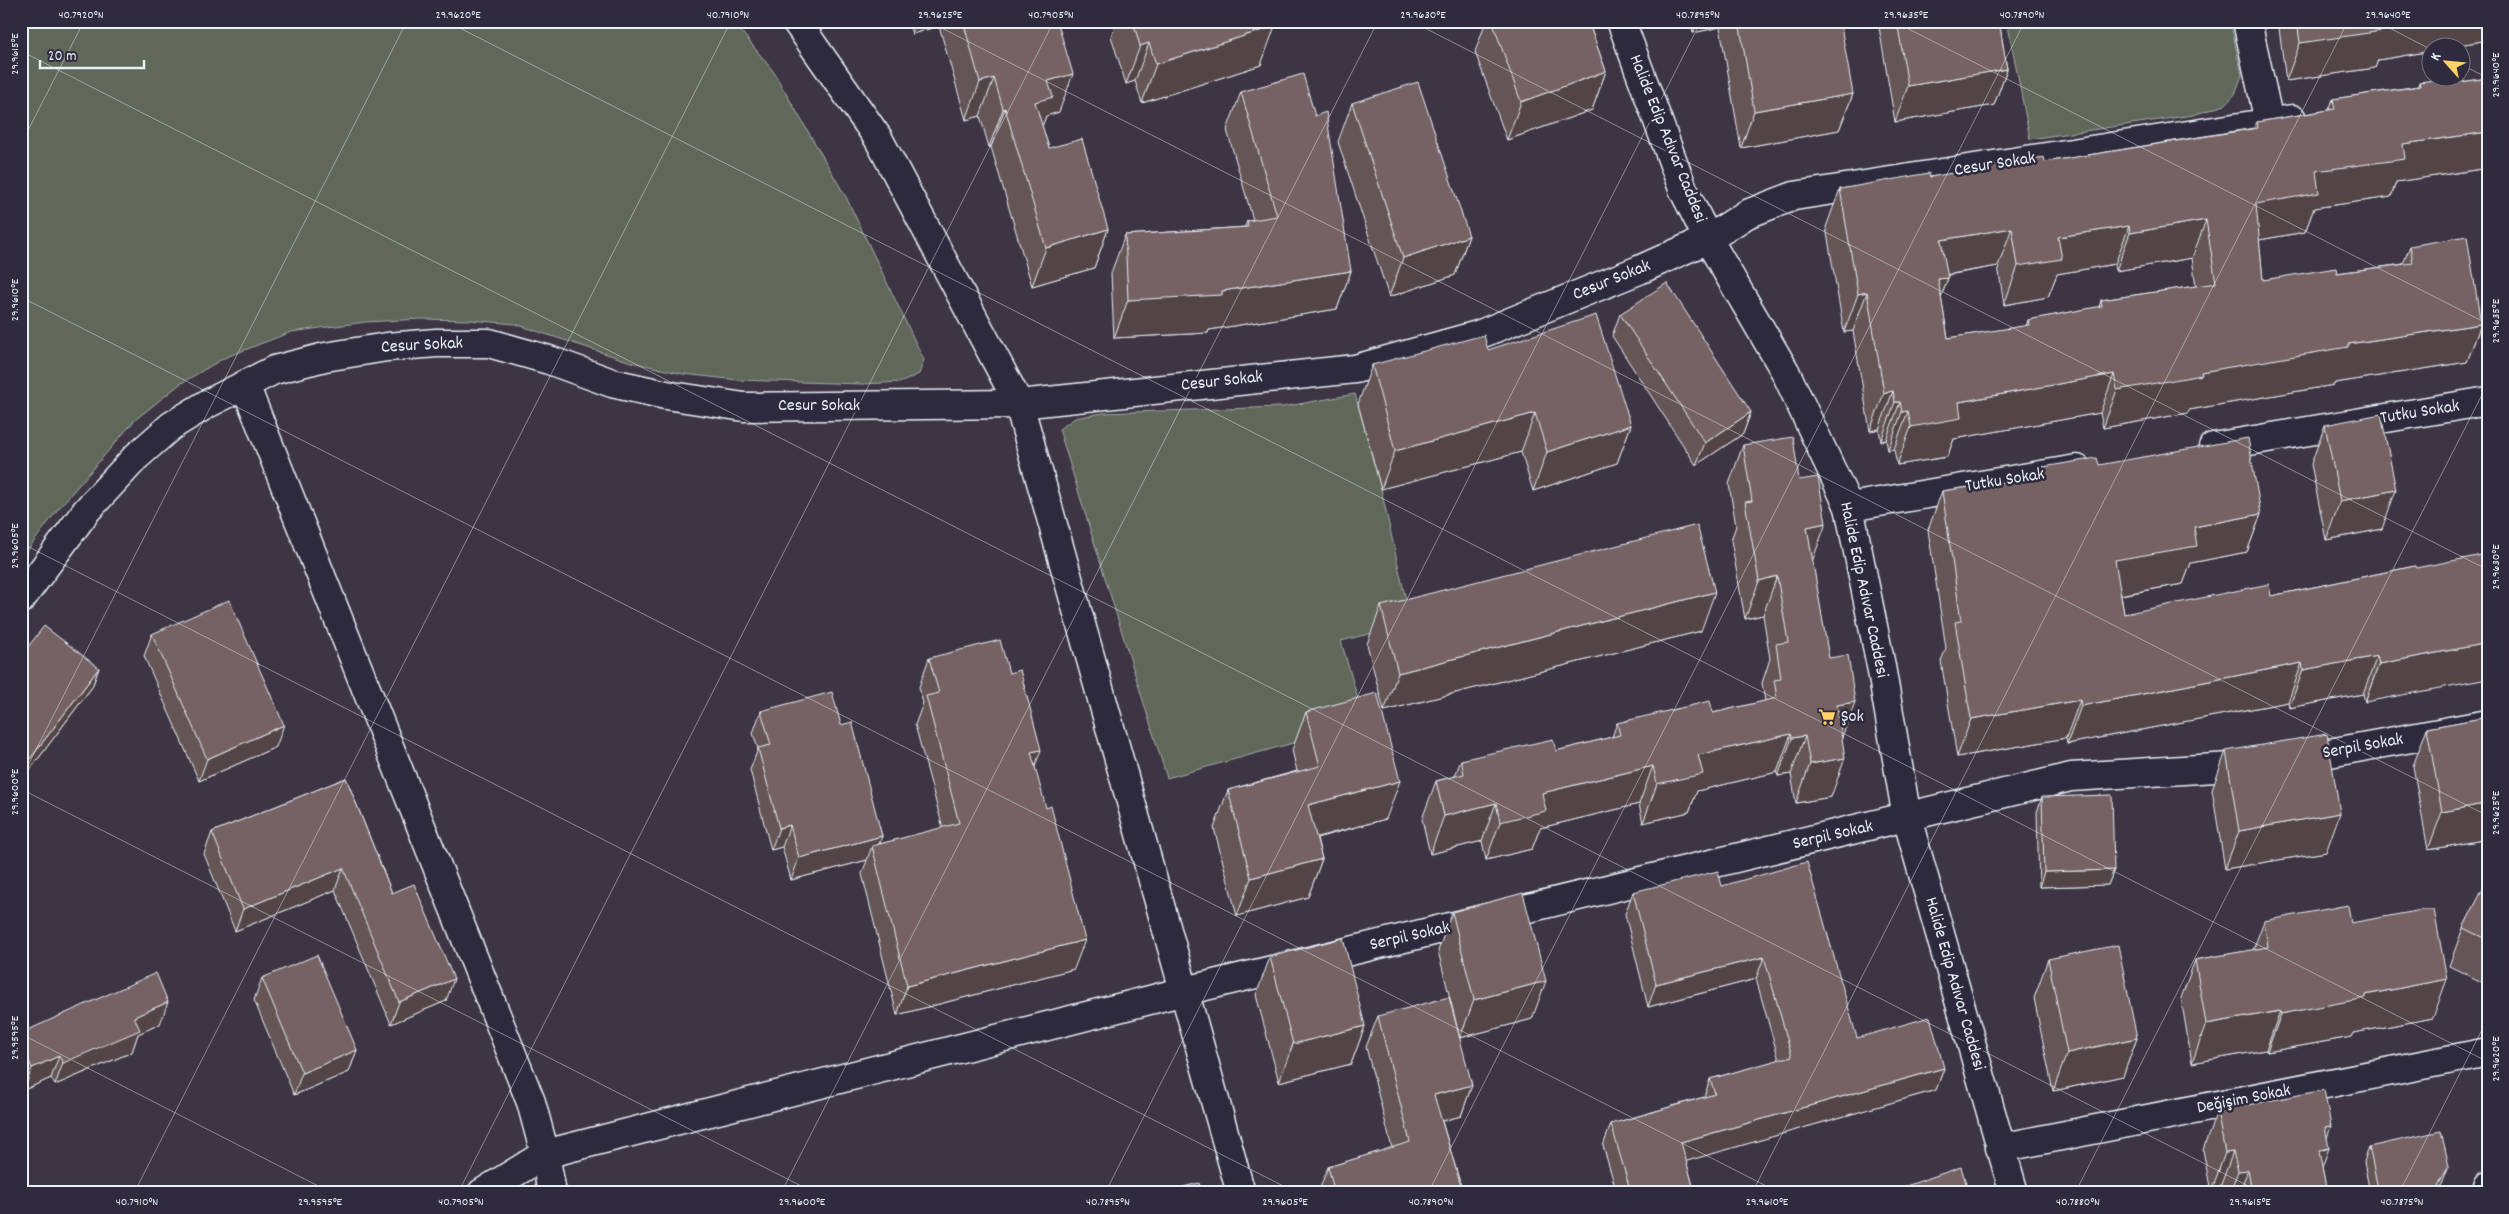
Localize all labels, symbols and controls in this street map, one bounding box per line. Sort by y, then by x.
text: 40.7920°N [58,7,104,24]
text: 29.9620°E [435,7,481,24]
text: 40.7910°N [707,7,749,24]
text: 29.9625°E [918,7,963,24]
text: 40.7905°N [1028,7,1074,24]
text: 29.9630°E [1400,7,1446,24]
text: 40.7895°N [1676,7,1720,24]
text: 29.9635°E [1884,7,1929,24]
text: 40.7890°N [2000,7,2044,24]
text: 29.9640°E [2366,7,2411,24]
text: 29.9615°E [7,33,24,75]
scale bar [40,38,144,70]
north arrow [2422,38,2472,88]
text: 20 m [48,46,76,68]
text: K [2426,49,2447,64]
street label: Halide Edip Adıvar Caddesi [1622,51,1712,227]
text: 29.9640°E [2488,52,2505,97]
street label: Cesur Sokak [1952,146,2038,184]
street label: Cesur Sokak [1569,254,1655,308]
text: 29.9610°E [7,278,24,321]
text: 29.9635°E [2488,298,2505,343]
street label: Cesur Sokak [380,331,464,361]
street label: Cesur Sokak [1180,365,1264,399]
street label: Cesur Sokak [778,394,860,419]
street label: Tutku Sokak [2379,394,2461,432]
street label: Tutku Sokak [1964,462,2046,500]
street label: Halide Edip Adıvar Caddesi [1832,500,1894,680]
text: 29.9605°E [7,523,24,569]
text: 29.9630°E [2488,544,2505,590]
place label: Şok [1841,705,1864,730]
supermarket icon: Şok [1817,707,1837,727]
street label: Serpil Sokak [2321,728,2405,766]
text: 29.9600°E [7,768,24,815]
text: 29.9625°E [2488,790,2505,835]
street label: Serpil Sokak [1790,815,1876,857]
street label: Halide Edip Adıvar Caddesi [1917,894,1991,1074]
street label: Serpil Sokak [1367,916,1453,958]
text: 29.9595°E [7,1015,24,1060]
text: 29.9620°E [2488,1036,2505,1082]
street label: Değişim Sokak [2195,1079,2293,1121]
text: 40.7910°N [116,1194,158,1211]
text: 29.9595°E [298,1194,343,1211]
text: 40.7905°N [438,1194,484,1211]
text: 29.9600°E [779,1194,826,1211]
text: 40.7895°N [1086,1194,1130,1211]
text: 29.9605°E [1262,1194,1308,1211]
text: 40.7890°N [1409,1194,1453,1211]
text: 29.9610°E [1746,1194,1789,1211]
text: 40.7880°N [2056,1194,2100,1211]
text: 29.9615°E [2229,1194,2271,1211]
text: 40.7875°N [2381,1194,2423,1211]

